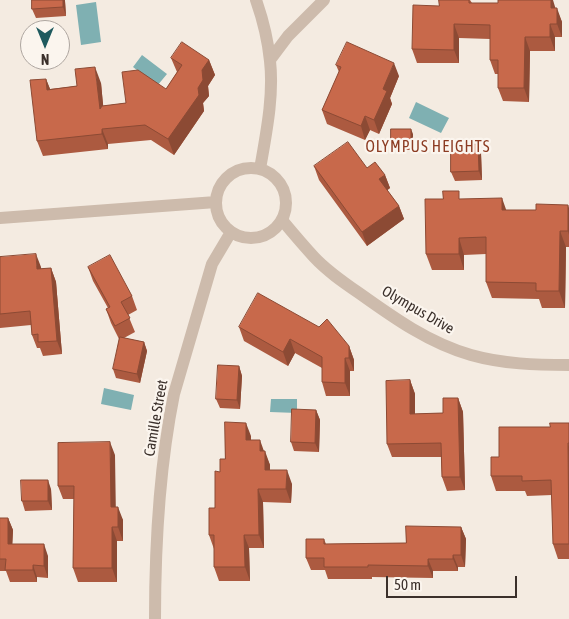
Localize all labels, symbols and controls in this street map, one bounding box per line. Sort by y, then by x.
north arrow [20,20,70,70]
text: N [41,51,49,67]
district label: OLYMPUS HEIGHTS [364,137,492,157]
street label: Olympus Drive [379,282,457,338]
street label: Camille Street [140,378,172,458]
scale bar [389,566,520,598]
text: 50 m [394,576,421,593]

